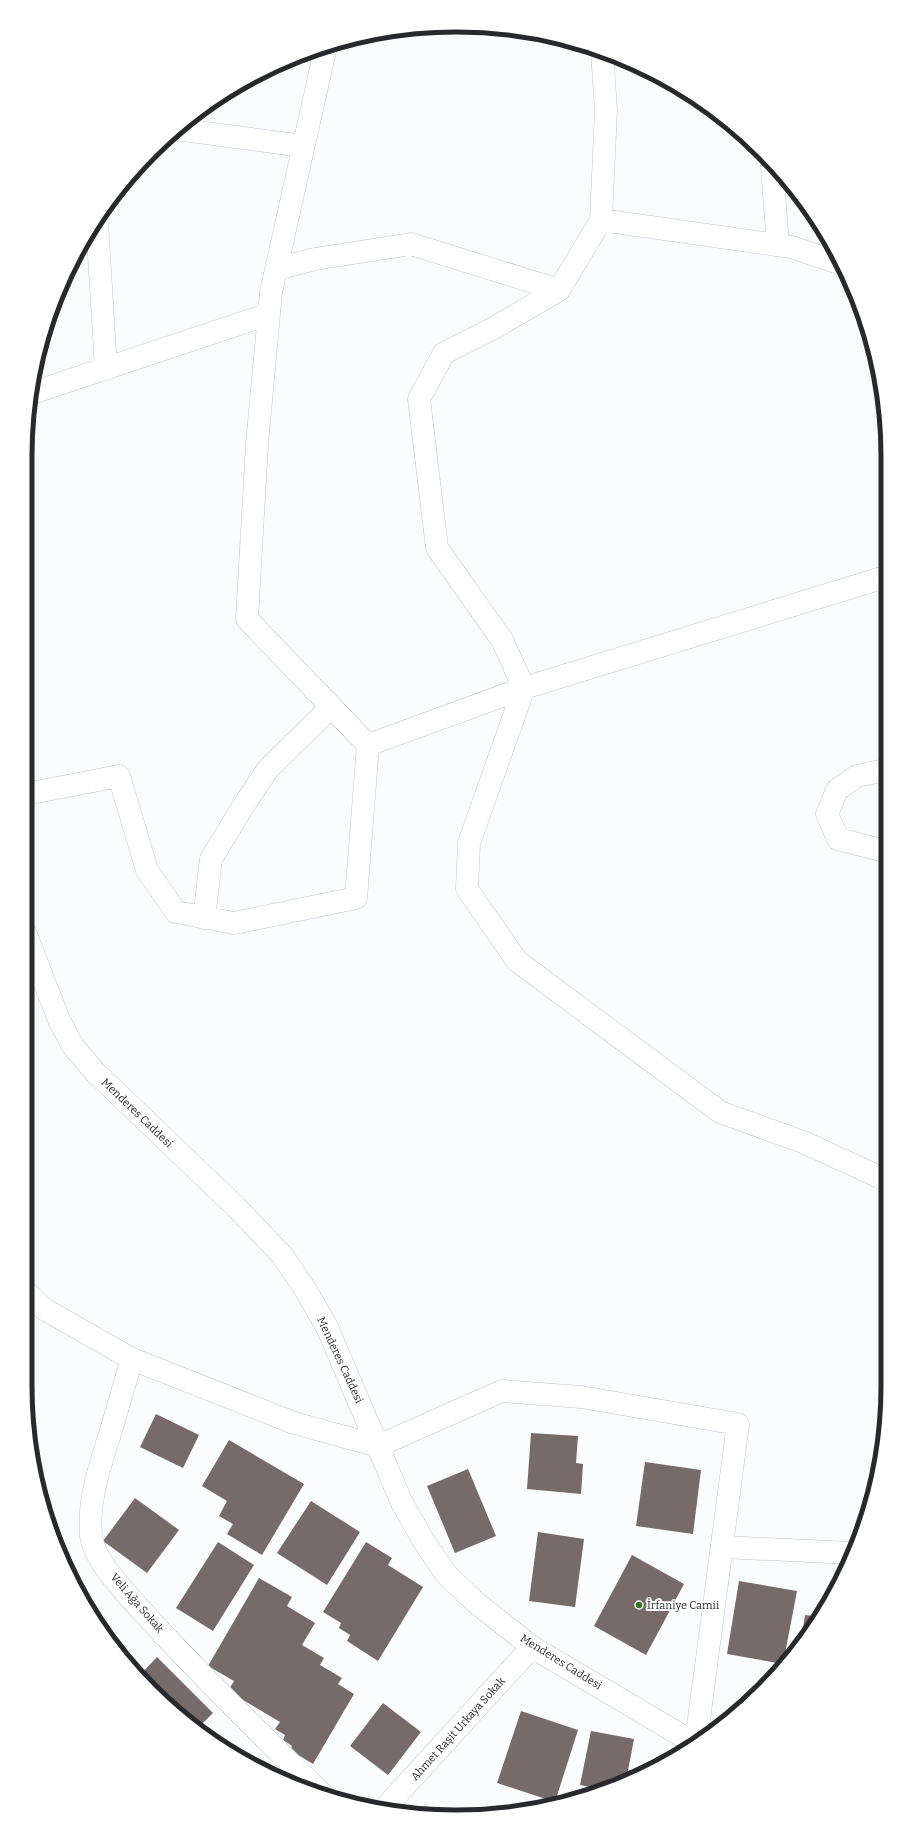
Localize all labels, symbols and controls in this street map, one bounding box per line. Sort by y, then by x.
street label: Menderes Caddesi [99,1076,176,1151]
street label: Menderes Caddesi [314,1315,366,1406]
street label: Veli Ağa Sokak [108,1571,167,1636]
place label: İrfaniye Camii [647,1598,720,1612]
marker: İrfaniye Camii [634,1600,644,1610]
street label: Menderes Caddesi [518,1632,605,1693]
street label: Ahmet Raşit Urkaya Sokak [408,1674,508,1783]

